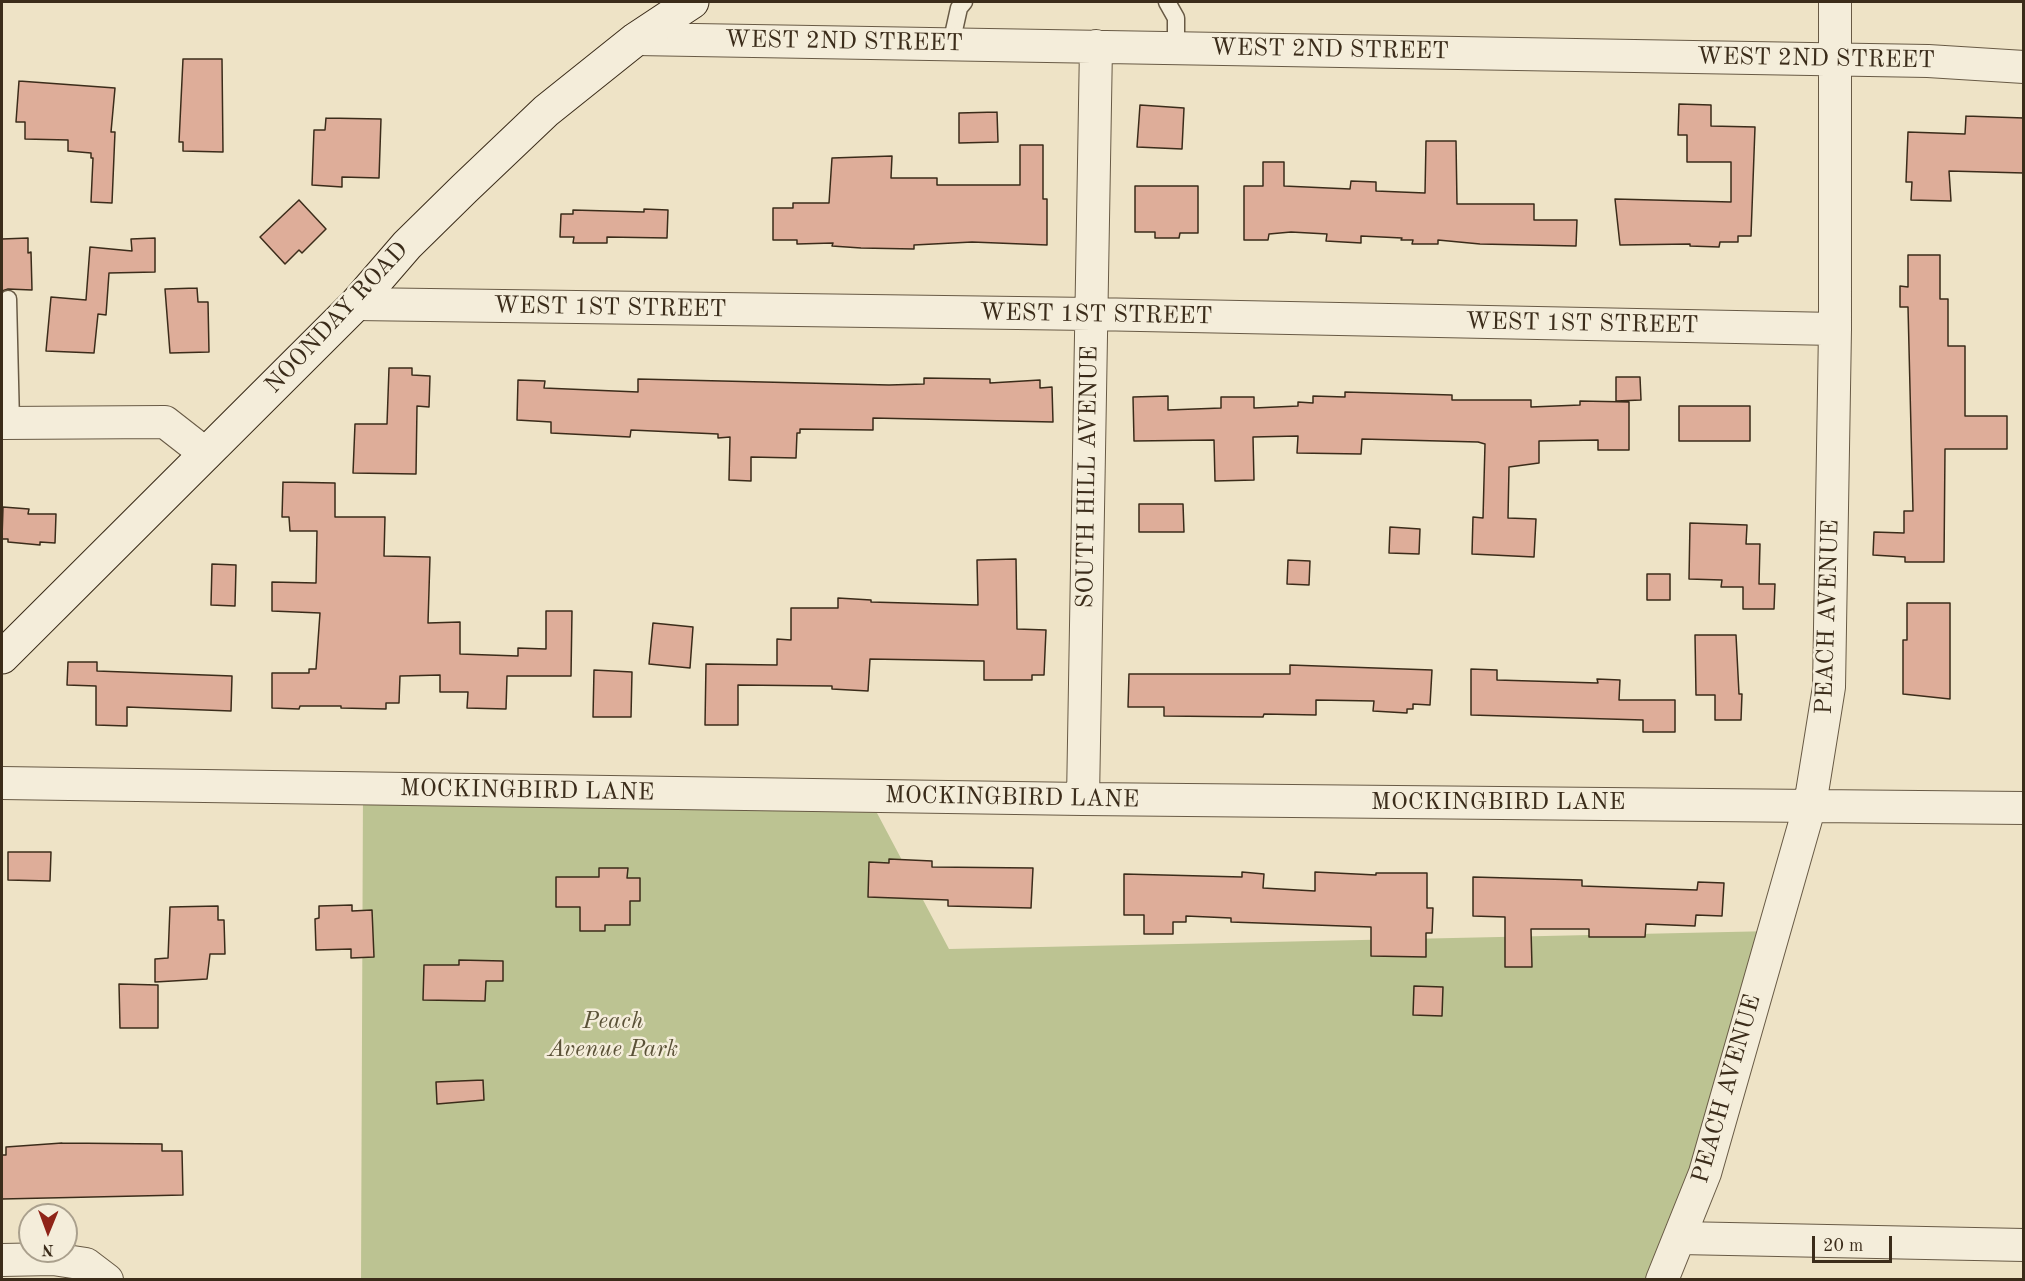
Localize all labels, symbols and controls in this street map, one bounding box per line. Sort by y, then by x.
street label: WEST 2ND STREET [725,26,963,58]
street label: WEST 2ND STREET [1211,34,1449,66]
street label: WEST 2ND STREET [1697,43,1935,75]
street label: NOONDAY ROAD [259,236,415,400]
street label: WEST 1ST STREET [493,292,727,324]
street label: WEST 1ST STREET [979,299,1213,331]
street label: WEST 1ST STREET [1465,308,1699,340]
street label: SOUTH HILL AVENUE [1071,345,1105,609]
street label: PEACH AVENUE [1810,519,1846,715]
street label: MOCKINGBIRD LANE [400,774,654,808]
street label: MOCKINGBIRD LANE [885,781,1139,815]
street label: MOCKINGBIRD LANE [1371,789,1625,817]
street label: PEACH AVENUE [1686,991,1768,1187]
park label: Peach Avenue Park [548,1008,678,1064]
north arrow [18,1203,78,1263]
scale bar [1815,1224,1894,1262]
text: 20 m [1823,1237,1863,1255]
text: N [41,1241,54,1257]

